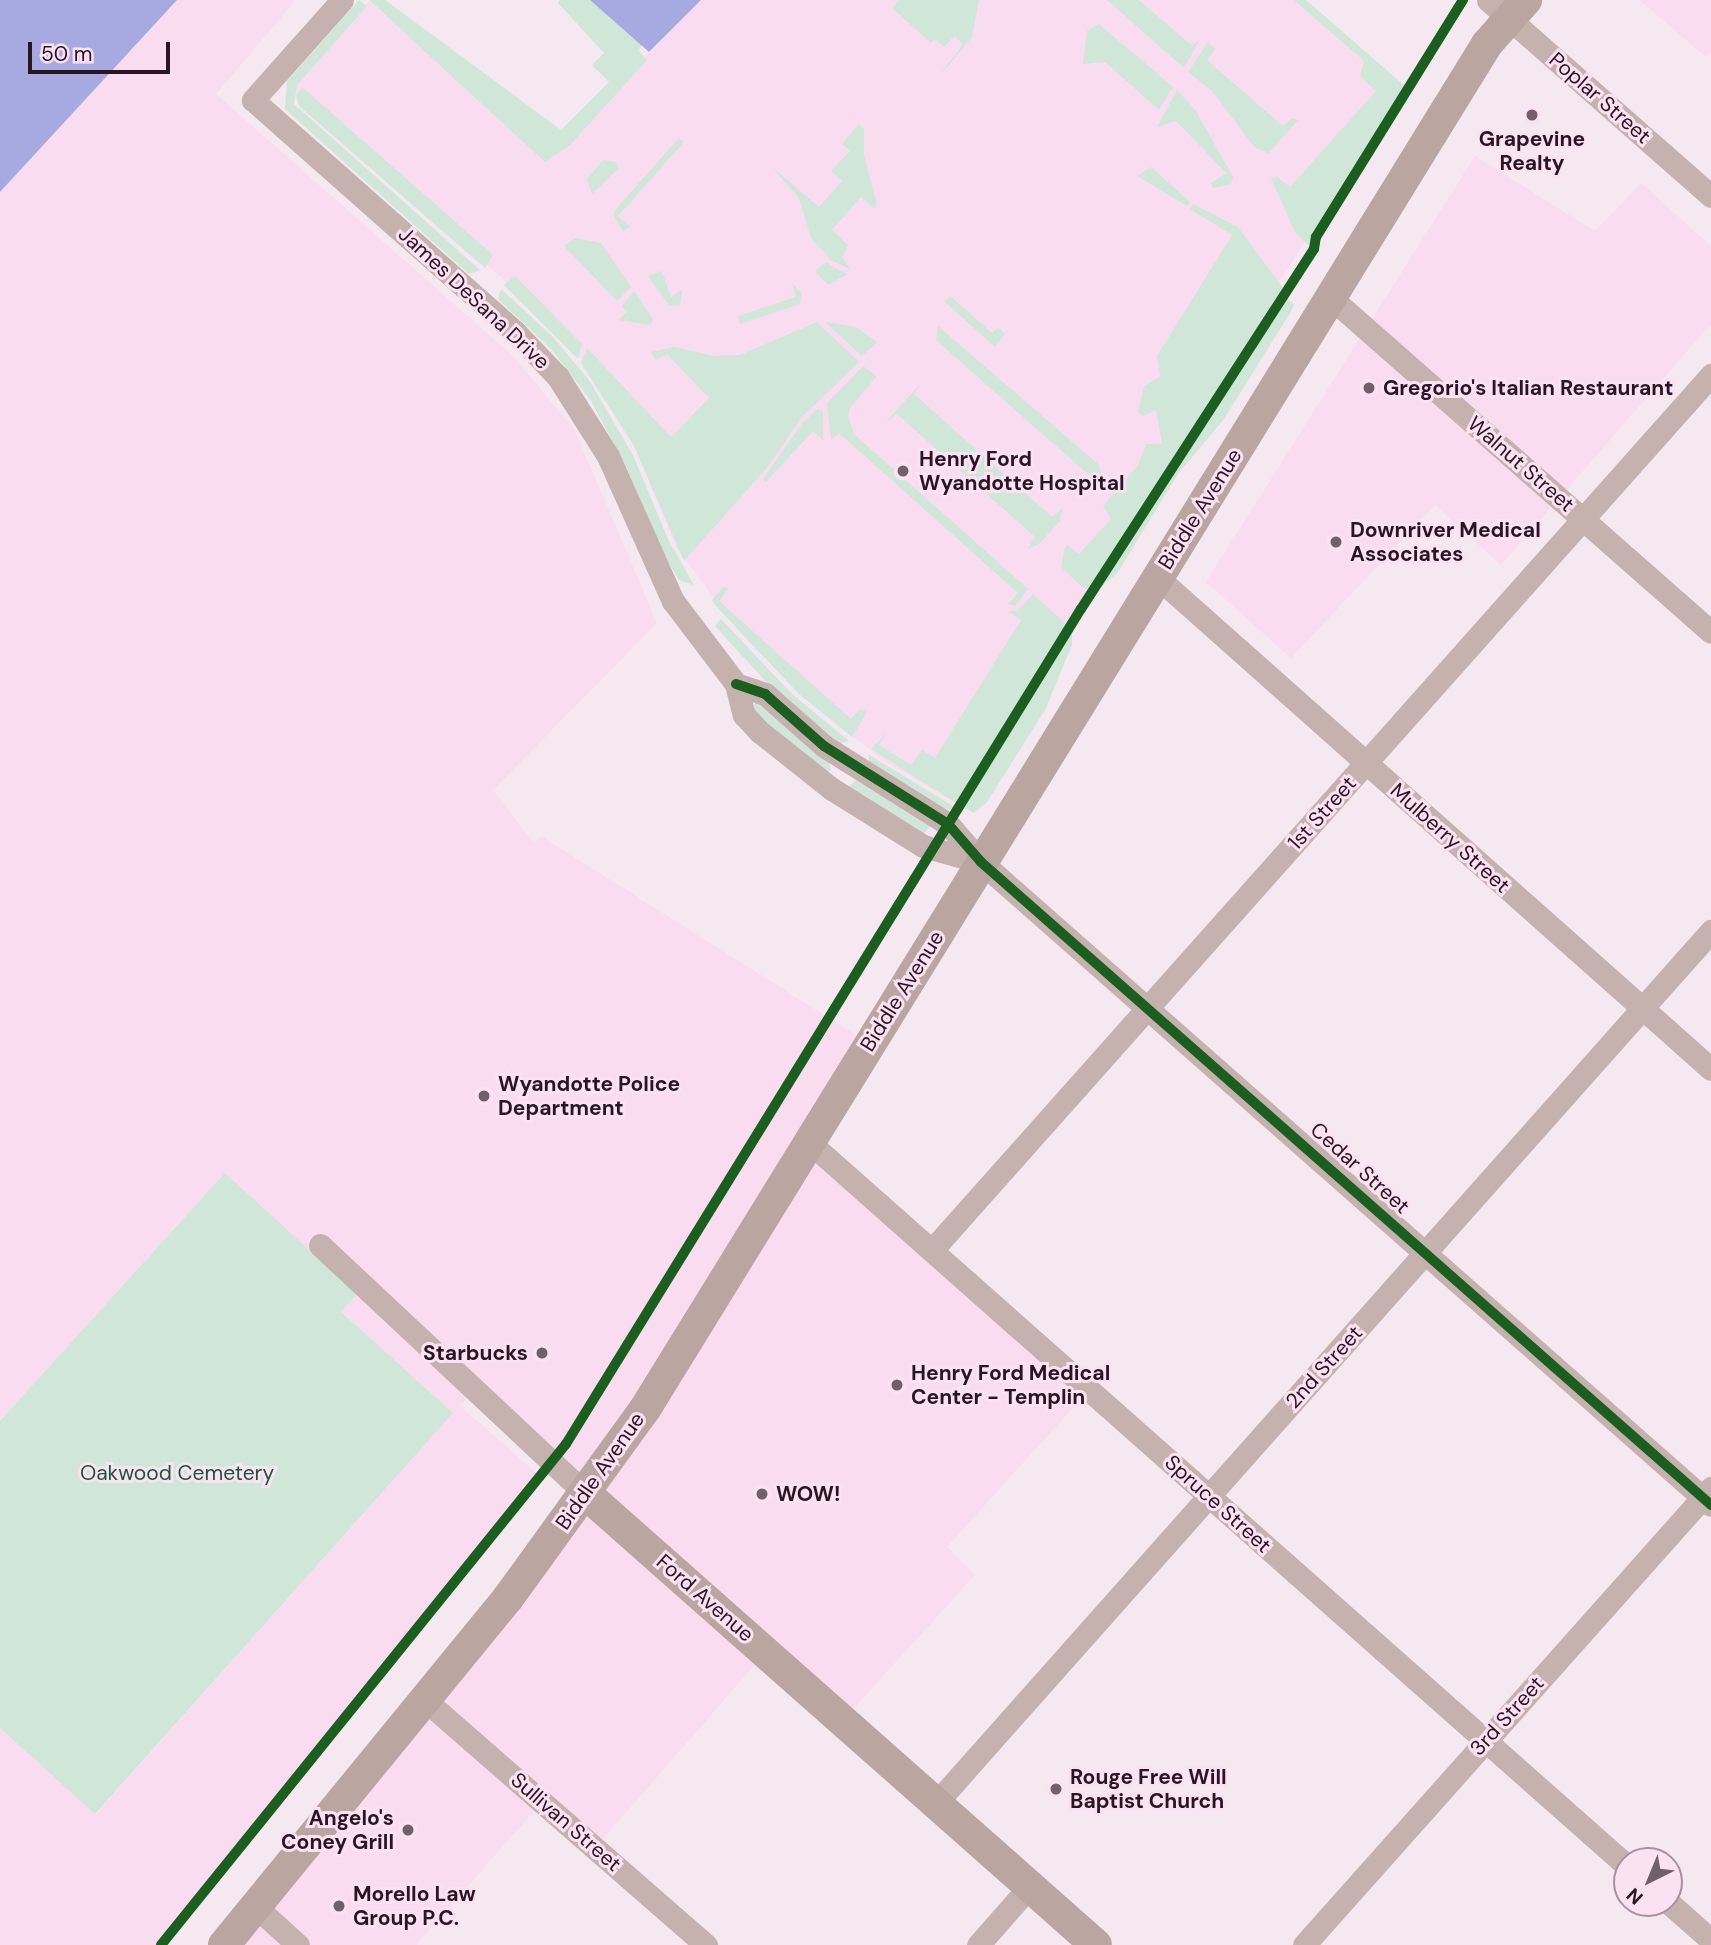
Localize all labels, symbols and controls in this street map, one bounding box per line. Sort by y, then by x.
scale bar [32,28,173,72]
text: 50 m [41,40,92,68]
street label: Poplar Street [1544,47,1656,149]
marker: Grapevine Realty [1524,107,1540,123]
place label: Grapevine Realty [1479,126,1585,176]
street label: James DeSana Drive [393,221,555,375]
place label: Gregorio's Italian Restaurant [1383,375,1673,401]
marker: Gregorio's Italian Restaurant [1361,380,1377,396]
street label: Walnut Street [1463,411,1579,517]
street label: Biddle Avenue [1153,444,1247,574]
place label: Henry Ford Wyandotte Hospital [919,446,1125,496]
marker: Henry Ford Wyandotte Hospital [893,461,913,481]
place label: Downriver Medical Associates [1350,517,1541,567]
marker: Downriver Medical Associates [1328,534,1344,550]
street label: 1st Street [1283,771,1361,855]
street label: Mulberry Street [1385,778,1515,898]
street label: Biddle Avenue [855,926,949,1056]
place label: Wyandotte Police Department [498,1071,680,1121]
marker: Wyandotte Police Department [476,1088,492,1104]
street label: Cedar Street [1305,1117,1415,1219]
street label: 2nd Street [1280,1321,1368,1413]
place label: Starbucks [423,1340,528,1366]
marker: Starbucks [534,1345,550,1361]
place label: Henry Ford Medical Center - Templin [911,1360,1110,1410]
marker: Henry Ford Medical Center - Templin [889,1377,905,1393]
street label: Biddle Avenue [550,1407,650,1535]
street label: Spruce Street [1160,1450,1276,1558]
park label: Oakwood Cemetery [80,1460,274,1486]
place label: WOW! [776,1481,840,1507]
marker: WOW! [754,1486,770,1502]
street label: Ford Avenue [651,1549,759,1647]
street label: 3rd Street [1465,1671,1549,1761]
place label: Rouge Free Will Baptist Church [1070,1764,1227,1814]
street label: Sullivan Street [506,1767,626,1877]
marker: Rouge Free Will Baptist Church [1048,1781,1064,1797]
place label: Angelo's Coney Grill [281,1805,394,1855]
marker: Angelo's Coney Grill [400,1822,416,1838]
north arrow [1613,1847,1683,1917]
place label: Morello Law Group P.C. [353,1881,476,1931]
text: N [1621,1882,1648,1910]
marker: Morello Law Group P.C. [331,1898,347,1914]

